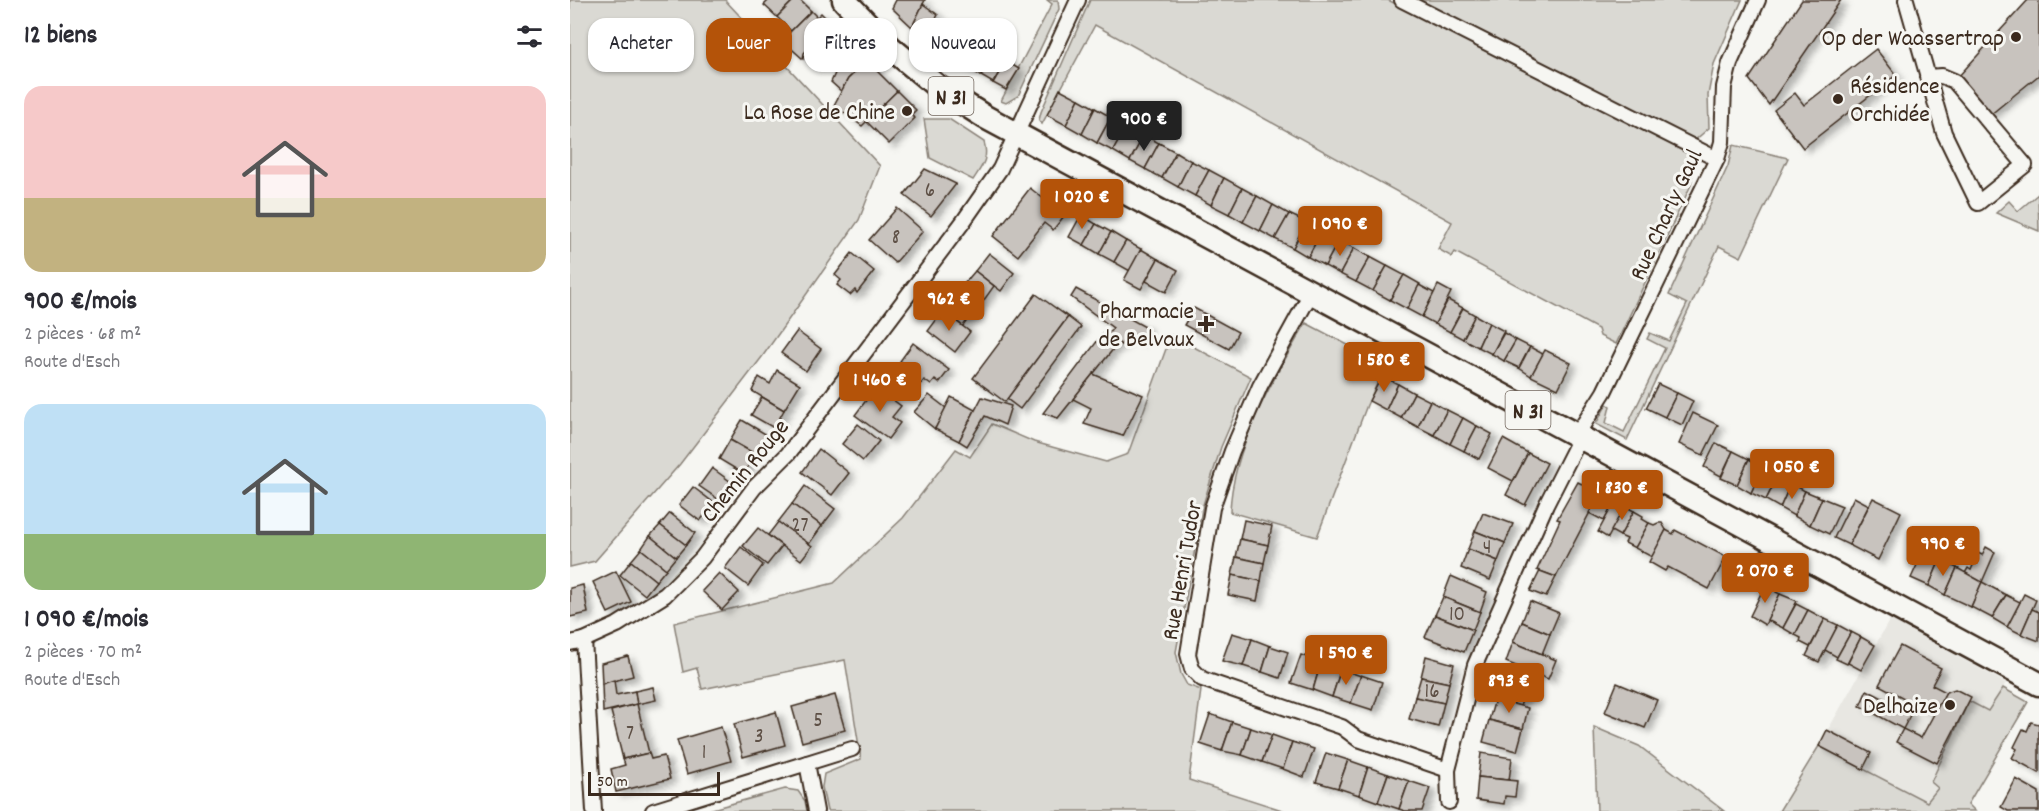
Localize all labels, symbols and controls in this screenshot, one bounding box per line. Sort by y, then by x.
text: 12 biens [24,18,97,55]
chip: Acheter [588,18,694,72]
chip: Louer [706,18,792,72]
chip: Filtres [804,18,897,72]
chip: Nouveau [909,18,1017,72]
icon: filters [513,20,546,53]
place label: Op der Waassertrap [1821,23,2004,57]
marker: Op der Waassertrap [2009,30,2023,44]
place label: Résidence Orchidée [1850,71,1940,133]
road number: N 31 [928,77,974,115]
marker: Résidence Orchidée [1831,92,1845,106]
place label: La Rose de Chine [744,97,895,131]
pin: 900 € [1102,101,1186,152]
marker: La Rose de Chine [900,104,914,118]
text: 900 € [1121,106,1167,134]
icon: home [231,125,339,233]
street label: Rue Charly Gaul [1622,144,1713,287]
house number: 6 [925,177,935,207]
pin: 1 020 € [1027,179,1137,230]
text: 1 020 € [1054,184,1110,212]
pin: 1 090 € [1285,206,1395,257]
text: 1 090 € [1312,211,1368,239]
house number: 8 [892,224,900,254]
pin: 962 € [907,281,991,332]
text: 900 €/mois [24,284,137,321]
text: 962 € [927,286,971,314]
place label: Pharmacie de Belvaux [1099,296,1194,358]
marker: Pharmacie de Belvaux [1199,317,1213,331]
text: 2 pièces · 68 m² [24,321,141,349]
pin: 1 580 € [1329,342,1439,393]
text: 1 580 € [1358,347,1410,375]
text: Route d'Esch [24,349,120,377]
pin: 1 460 € [825,362,935,413]
text: 1 460 € [853,367,907,395]
road number: N 31 [1506,391,1550,429]
street label: Chemin Rouge [694,413,799,531]
icon: home [231,443,339,551]
pin: 1 050 € [1737,449,1847,500]
text: 1 050 € [1764,454,1820,482]
pin: 1 830 € [1567,470,1677,521]
text: 1 830 € [1596,475,1648,503]
street label: Rue Henri Tudor [1155,498,1213,643]
house number: 27 [791,512,809,542]
pin: 990 € [1901,526,1985,577]
text: 990 € [1921,531,1965,559]
house number: 4 [1483,534,1491,564]
pin: 2 070 € [1710,553,1820,604]
text: 2 070 € [1736,558,1794,586]
house number: 10 [1449,601,1465,631]
text: 1 090 €/mois [24,602,149,639]
pin: 1 590 € [1291,635,1401,686]
text: 2 pièces · 70 m² [24,639,142,667]
text: 1 590 € [1319,640,1373,668]
pin: 893 € [1467,663,1551,714]
text: Route d'Esch [24,667,120,695]
text: 893 € [1488,668,1530,696]
house number: 16 [1425,678,1439,708]
place label: Delhaize [1863,691,1938,725]
marker: Delhaize [1943,698,1957,712]
house number: 5 [813,707,823,737]
house number: 7 [626,720,634,750]
house number: 3 [754,723,764,753]
house number: 1 [702,739,706,769]
scale bar [588,769,720,796]
text: 50 m [597,771,628,794]

